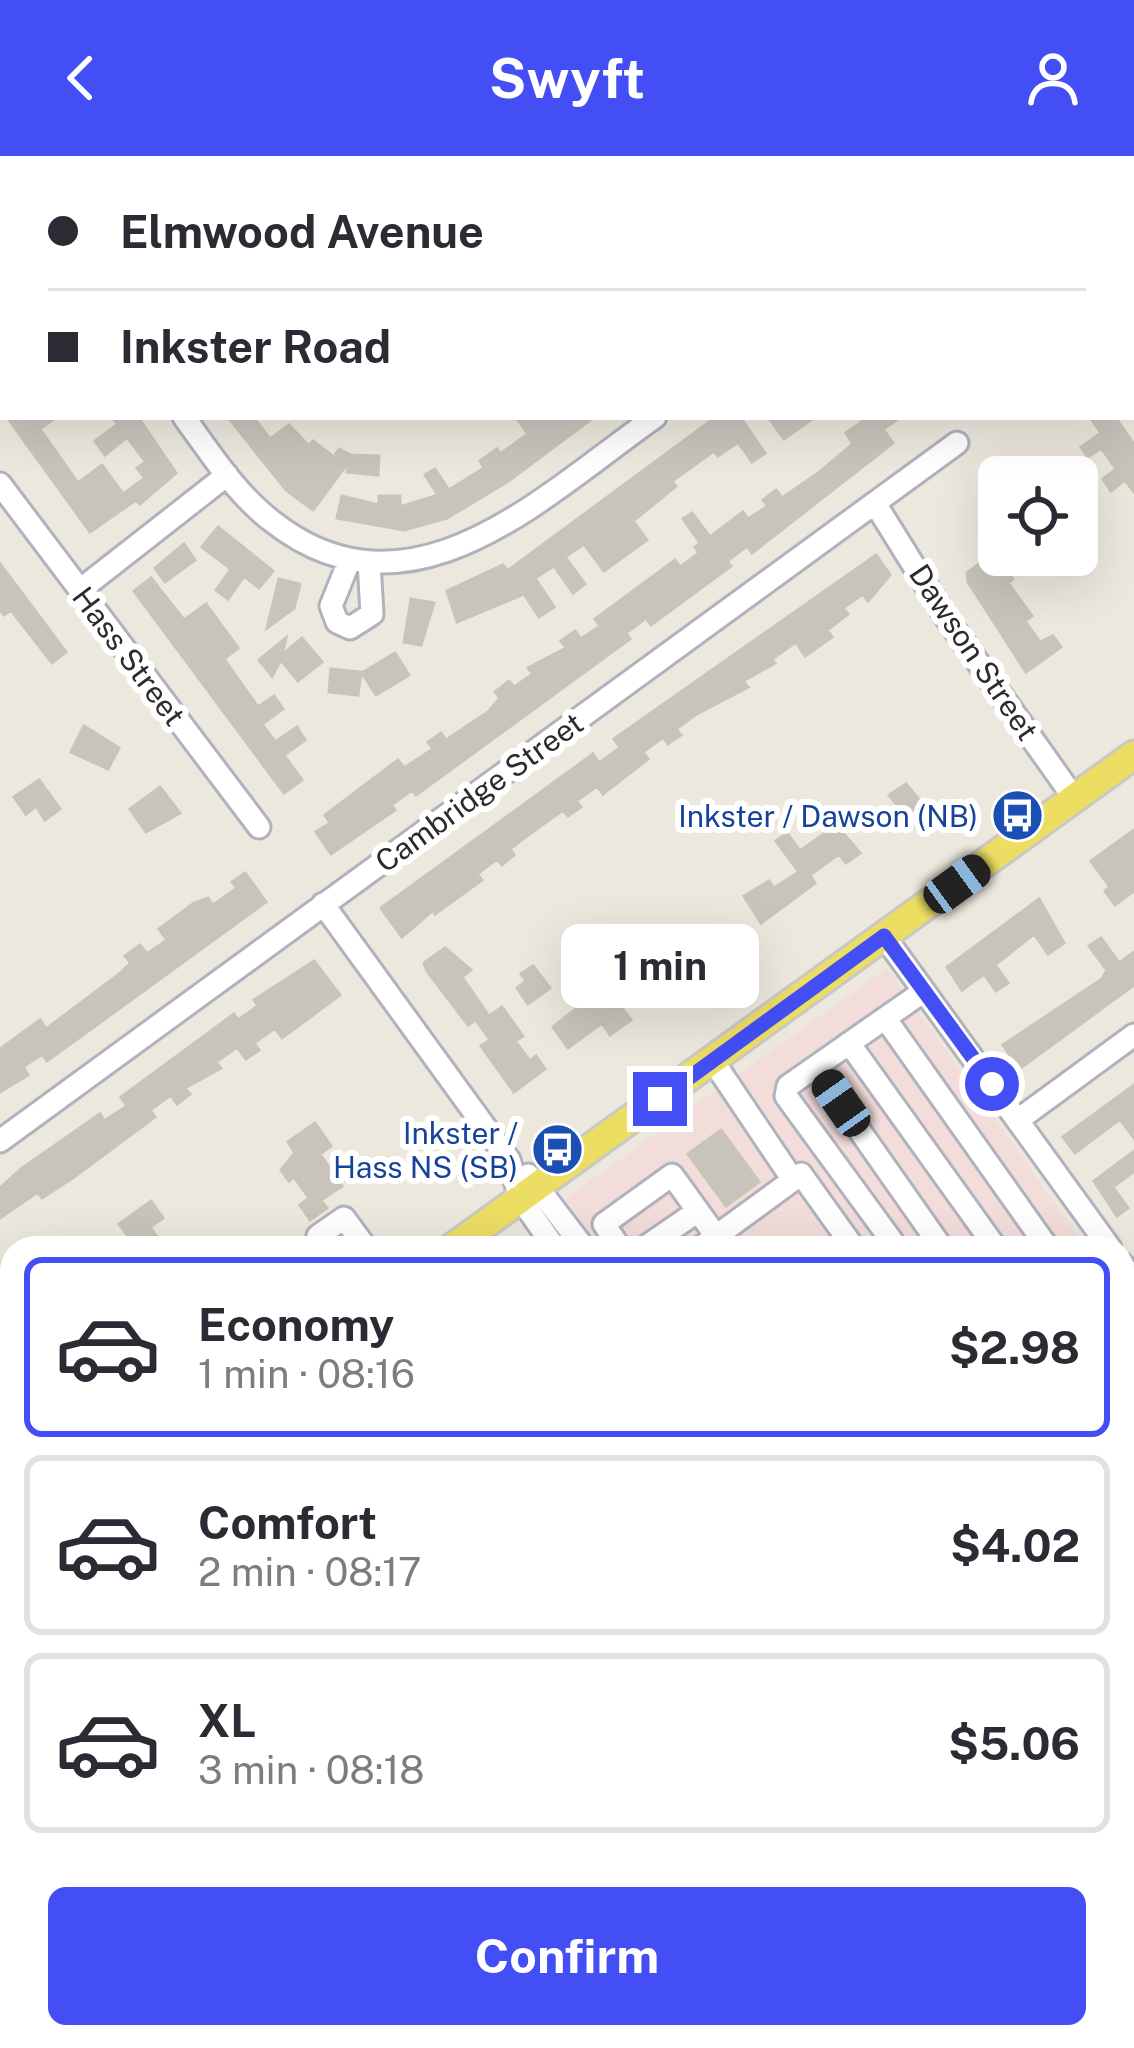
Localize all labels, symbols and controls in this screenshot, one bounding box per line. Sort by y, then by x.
icon: back [48,45,114,111]
icon: person [1020,45,1086,111]
text: Swyft [489,47,645,110]
text: Elmwood Avenue [120,205,484,258]
text: Inkster Road [120,320,391,373]
map controls [978,456,1098,576]
button: locate [978,456,1098,576]
street label: Dawson Street [902,557,1046,747]
street label: Hass Street [65,579,193,733]
street label: Cambridge Street [368,705,590,879]
bus stop icon: Inkster / Dawson (NB) [989,788,1045,844]
place label: Inkster / Dawson (NB) [678,798,978,834]
car [917,848,997,920]
callout: 1 min [561,925,759,1009]
text: 1 min [613,943,707,989]
route start [965,1057,1019,1111]
car [806,1063,876,1143]
route end [633,1072,687,1126]
place label: Inkster / Hass NS (SB) [333,1115,518,1185]
bus stop icon: Inkster / Hass NS (SB) [529,1122,585,1178]
icon: car [54,1293,162,1401]
text: Economy [198,1298,394,1351]
text: $2.98 [949,1321,1080,1374]
text: 1 min · 08:16 [198,1351,415,1397]
icon: car [54,1491,162,1599]
text: Comfort [198,1496,377,1549]
text: $4.02 [950,1519,1080,1572]
text: 2 min · 08:17 [198,1549,421,1595]
icon: car [54,1689,162,1797]
text: XL [198,1694,256,1747]
text: $5.06 [948,1717,1080,1770]
text: 3 min · 08:18 [198,1747,425,1793]
button: Confirm [48,1887,1086,2025]

